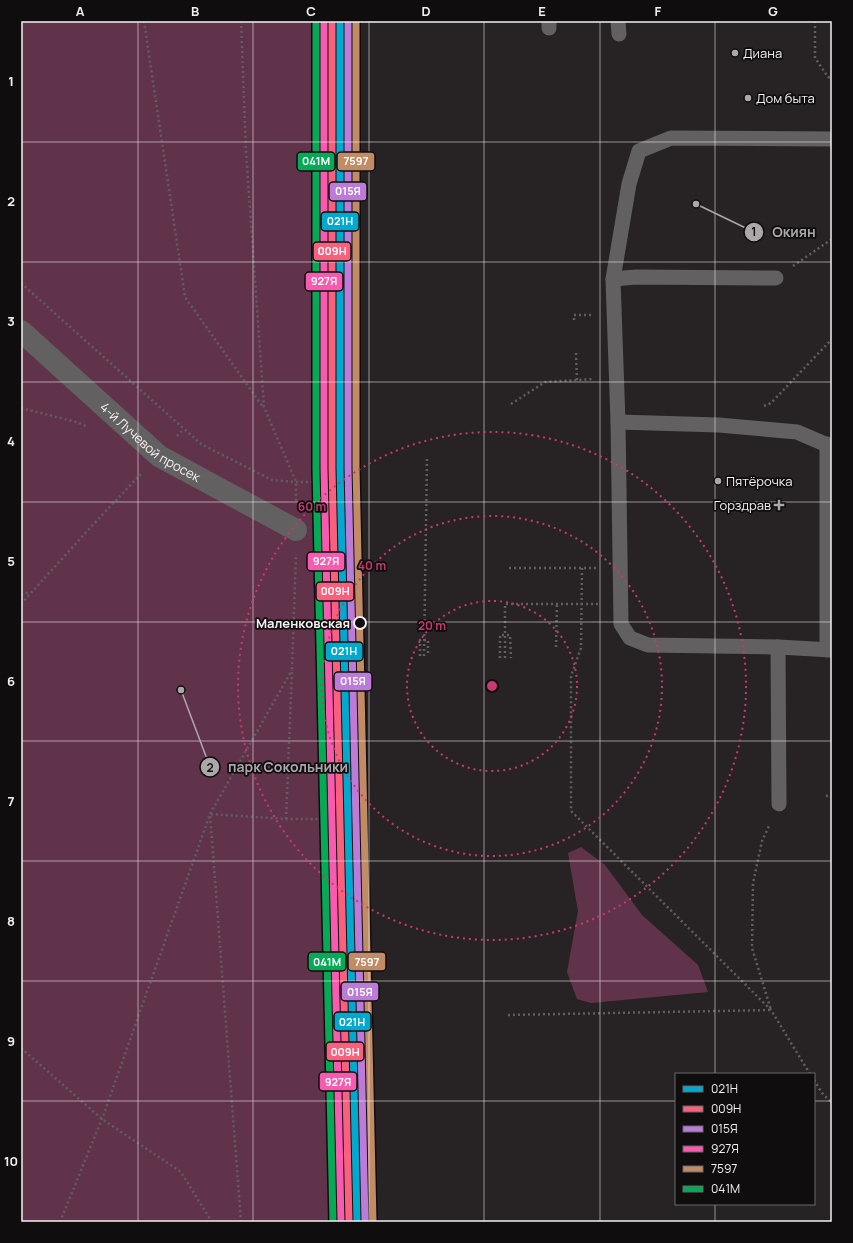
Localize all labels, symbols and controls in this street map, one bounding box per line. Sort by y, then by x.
text: A [76,2,85,20]
text: B [191,2,199,20]
text: C [306,2,316,20]
text: D [421,2,431,20]
text: E [538,2,546,20]
text: F [655,2,662,20]
text: G [768,2,778,20]
place label: Диана [743,44,782,62]
marker: Диана [730,48,740,58]
text: 1 [8,72,14,90]
place label: Дом быта [756,89,815,107]
marker: Дом быта [743,93,753,103]
line badge: 041М [297,152,335,171]
line badge: 7597 [337,152,375,171]
text: 041М [302,153,330,168]
text: 7597 [344,153,369,168]
line badge: 015Я [329,182,367,201]
text: 015Я [335,183,361,198]
text: 2 [7,192,15,210]
line badge: 021Н [321,212,359,231]
text: 021Н [327,213,353,228]
callout: Окиян [744,219,824,245]
text: Окиян [772,222,816,241]
text: 1 [751,223,757,240]
line badge: 009Н [313,242,351,261]
text: 009Н [317,243,347,258]
line badge: 927Я [305,272,343,291]
text: 927Я [311,273,337,288]
text: 3 [7,312,15,330]
street label: 4-й Лучевой просек [96,398,204,486]
text: 4 [7,432,15,450]
place label: Пятёрочка [726,472,792,490]
marker: Пятёрочка [713,476,723,486]
place label: Горздрав [714,496,771,514]
text: 60 m [298,498,326,515]
marker: Горздрав [774,500,784,510]
text: 5 [7,552,15,570]
line badge: 927Я [307,552,345,571]
text: 927Я [313,553,339,568]
text: 40 m [358,557,386,574]
line badge: 009Н [316,582,354,601]
text: 009Н [320,583,350,598]
place label: Маленковская [256,614,350,632]
marker: Маленковская [353,616,367,630]
text: 20 m [418,617,446,634]
line badge: 021Н [325,642,363,661]
text: 021Н [331,643,357,658]
text: 6 [7,672,15,690]
line badge: 015Я [334,672,372,691]
text: 015Я [340,673,366,688]
centre of rings [485,679,499,693]
callout: парк Сокольники [200,754,356,780]
text: парк Сокольники [228,757,348,776]
text: 2 [206,759,214,776]
text: 7 [8,792,15,810]
text: 8 [7,912,15,930]
line badge: 041М [308,952,346,971]
line badge: 7597 [348,952,386,971]
text: 041М [313,954,341,969]
text: 7597 [355,954,380,969]
line badge: 015Я [341,982,379,1001]
text: 015Я [347,984,373,999]
line badge: 021Н [334,1012,371,1031]
text: 021Н [339,1014,365,1029]
text: 9 [7,1032,15,1050]
line badge: 009Н [326,1042,364,1061]
text: 009Н [330,1044,360,1059]
line badge: 927Я [319,1072,357,1091]
legend [675,1073,815,1205]
text: 927Я [325,1074,351,1089]
text: 021Н [711,1080,738,1097]
text: 009Н [711,1100,741,1117]
text: 015Я [711,1120,738,1137]
text: 927Я [711,1140,739,1157]
text: 10 [4,1152,18,1170]
text: 7597 [711,1160,737,1177]
text: 041М [711,1180,740,1197]

